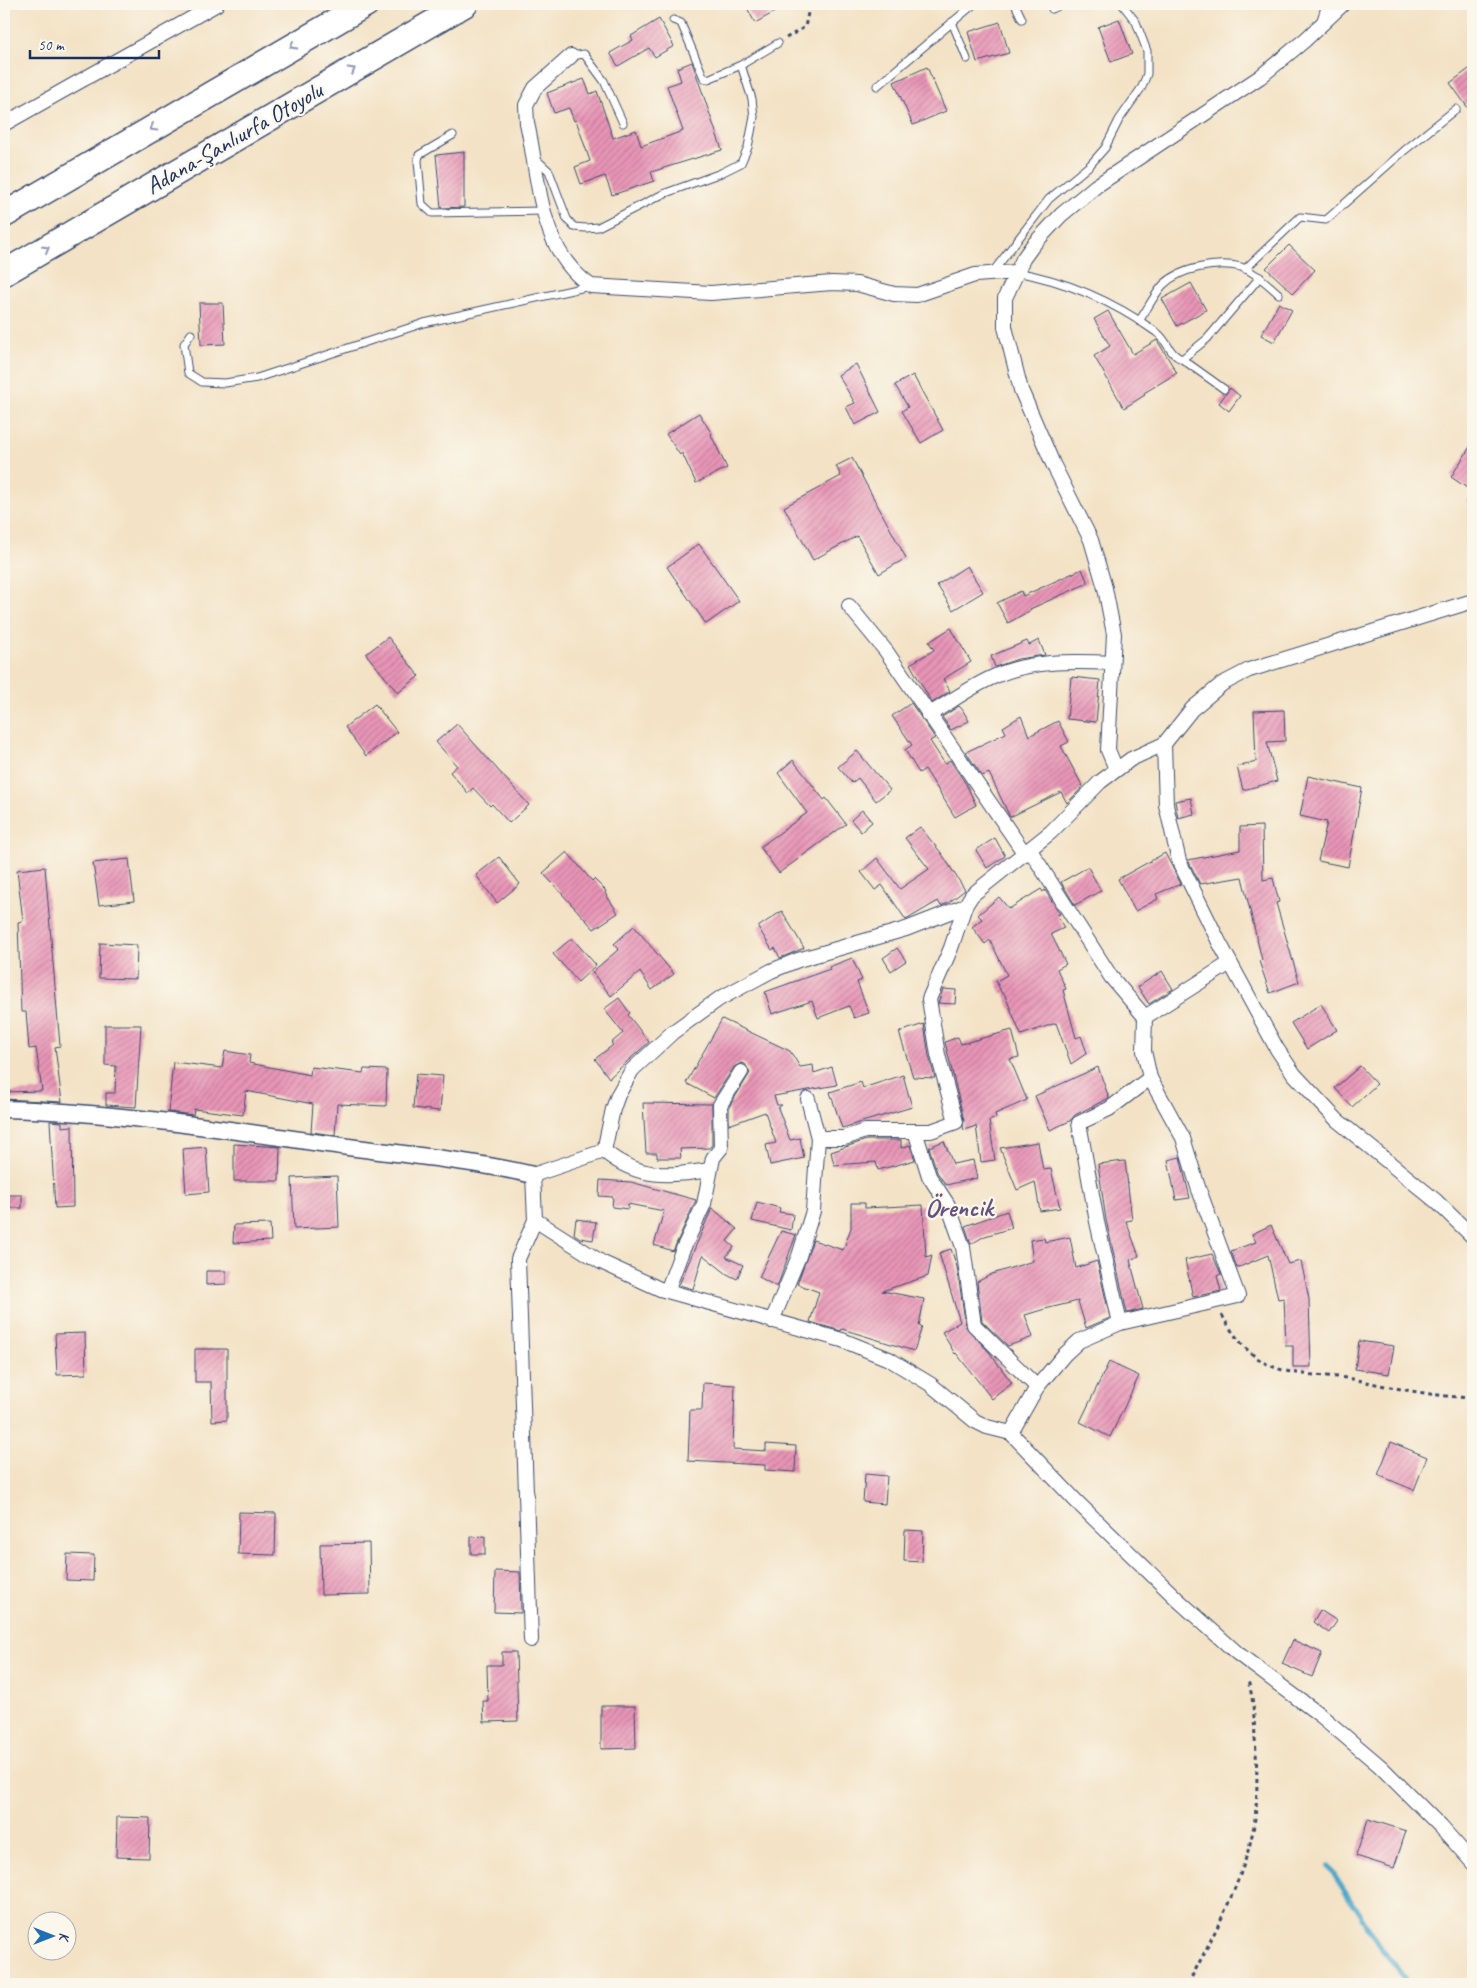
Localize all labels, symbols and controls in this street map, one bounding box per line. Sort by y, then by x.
scale bar [30,28,159,60]
text: 50 m [38,36,65,55]
one-way arrow [290,40,299,50]
one-way arrow [347,66,356,76]
street label: Adana-Şanlıurfa Otoyolu [140,74,330,201]
one-way arrow [150,121,159,131]
one-way arrow [40,245,49,255]
district label: Örencik [925,1191,995,1224]
north arrow [28,1910,78,1960]
text: K [56,1932,73,1942]

